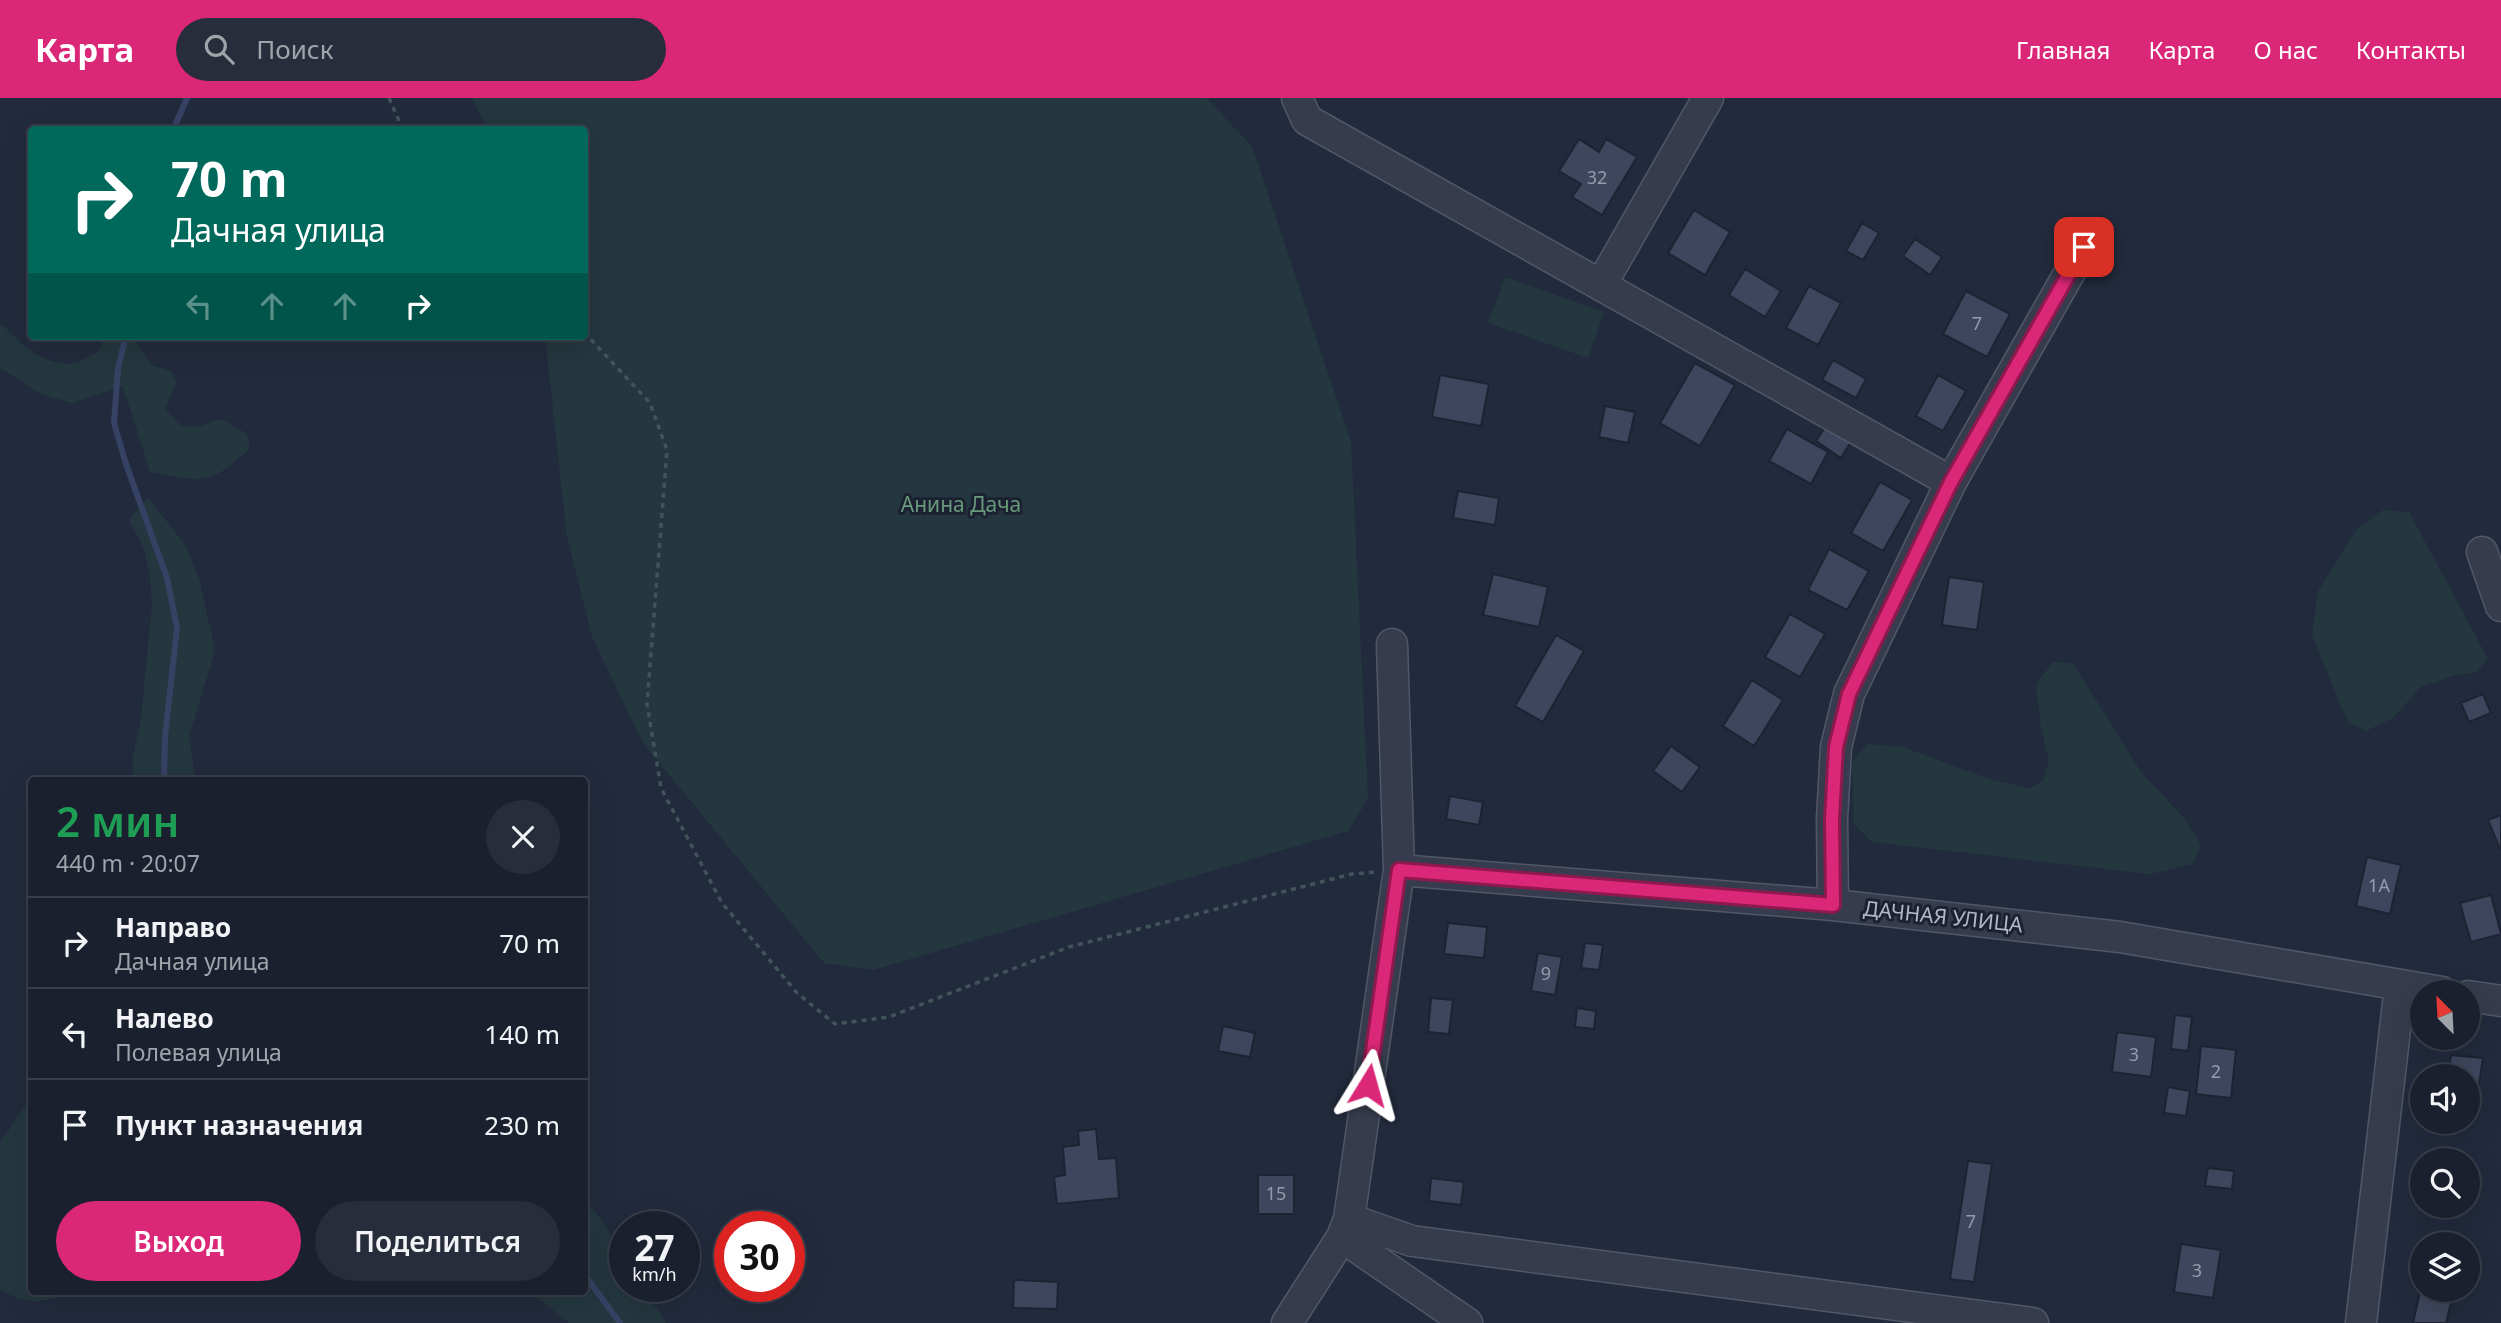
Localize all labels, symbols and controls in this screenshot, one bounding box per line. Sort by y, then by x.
search box [176,18,666,81]
text: Карта [35,27,134,72]
icon: search [200,30,238,68]
text: Поиск [256,31,333,67]
text: Главная [2016,33,2110,66]
text: Карта [2148,33,2215,66]
text: О нас [2253,33,2318,66]
text: Контакты [2356,33,2466,66]
text: 70 m [171,145,288,211]
icon: right [56,154,147,245]
house number: 32 [1587,165,1607,189]
text: Дачная улица [171,208,386,251]
pin [2054,217,2114,277]
icon: arrive [2065,228,2103,266]
icon: left [180,287,218,325]
icon: ahead [253,287,291,325]
icon: ahead [326,287,364,325]
icon: right [399,287,437,325]
house number: 7 [1972,311,1982,335]
park label: Анина Дача [901,490,1021,518]
text: 2 мин [56,792,179,849]
button: close [486,800,560,874]
text: 440 m · 20:07 [56,847,200,879]
house number: 1А [2368,873,2390,897]
street label: ДАЧНАЯ УЛИЦА [1862,894,2025,938]
text: Направо [115,909,231,945]
icon: right [56,924,94,962]
text: 70 m [499,925,560,961]
text: Дачная улица [115,945,269,977]
house number: 9 [1541,961,1551,985]
north arrow [2410,980,2480,1050]
map controls [2410,980,2480,1302]
text: Налево [115,1000,214,1036]
icon: left [56,1015,94,1053]
text: 140 m [484,1016,560,1052]
text: Полевая улица [115,1036,282,1068]
house number: 3 [2129,1042,2139,1066]
position arrow [1331,1048,1405,1122]
house number: 2 [2211,1059,2221,1083]
button: sound [2410,1064,2480,1134]
icon: arrive [56,1106,94,1144]
text: Пункт назначения [115,1107,363,1143]
text: 230 m [484,1107,560,1143]
button: search [2410,1148,2480,1218]
house number: 15 [1266,1181,1286,1205]
button: Выход [56,1201,301,1281]
button: Поделиться [315,1201,560,1281]
house number: 7 [1966,1209,1976,1233]
speed limit sign: 30 [714,1211,805,1302]
text: 27 [634,1224,675,1271]
button: layers [2410,1232,2480,1302]
house number: 3 [2192,1258,2202,1282]
text: km/h [632,1262,677,1286]

